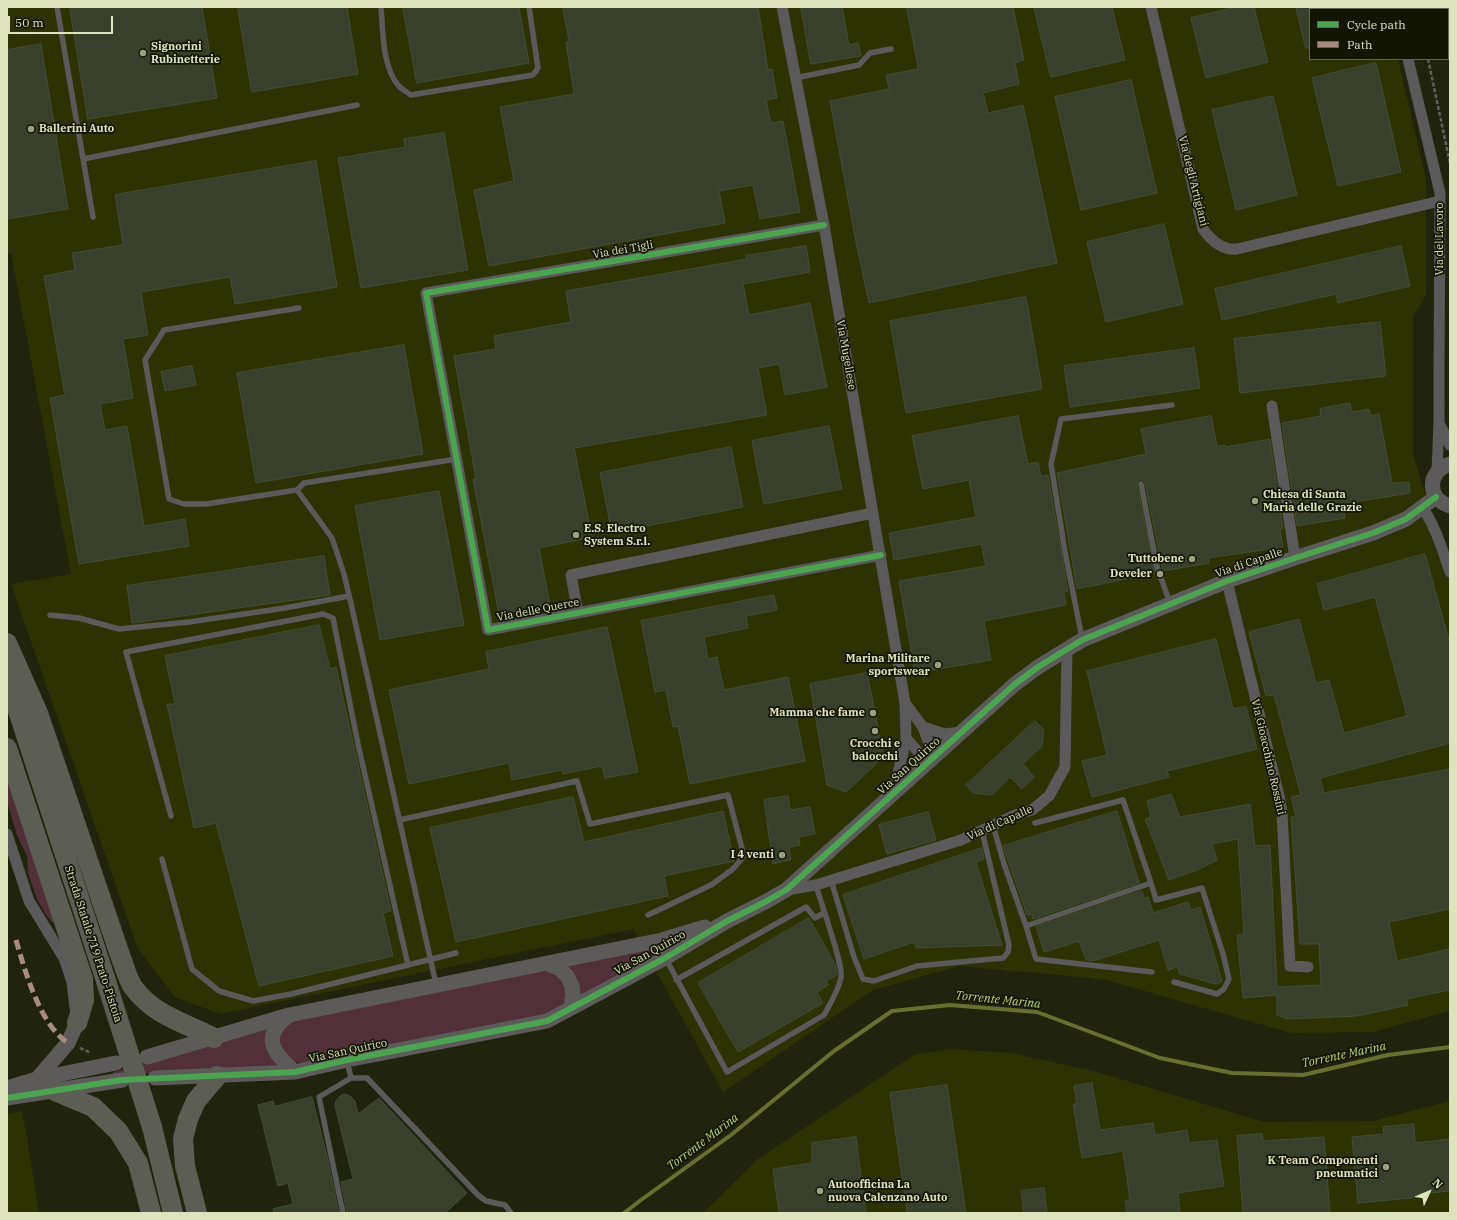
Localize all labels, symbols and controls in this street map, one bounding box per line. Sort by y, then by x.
scale bar [10,8,115,34]
legend [1309,8,1449,60]
text: 50 m [15,15,44,30]
text: Cycle path [1347,17,1406,32]
text: Path [1347,37,1372,52]
place label: Signorini Rubinetterie [151,40,220,66]
marker: Signorini Rubinetterie [138,48,148,58]
place label: Ballerini Auto [39,122,114,136]
marker: Ballerini Auto [26,124,36,134]
street label: Via degli Artigiani [1175,134,1211,228]
street label: Via del Lavoro [1433,203,1447,275]
street label: Via dei Tigli [592,238,654,262]
street label: Via Mugellese [833,319,859,391]
place label: Chiesa di Santa Maria delle Grazie [1263,488,1362,514]
marker: Chiesa di Santa Maria delle Grazie [1250,496,1260,506]
place label: E.S. Electro System S.r.l. [584,522,650,548]
marker: E.S. Electro System S.r.l. [571,530,581,540]
street label: Via di Capalle [1214,545,1284,581]
place label: Tuttobene [1128,552,1184,566]
marker: Tuttobene [1187,554,1197,564]
place label: Develer [1110,567,1152,581]
marker: Develer [1155,569,1165,579]
street label: Via delle Querce [496,596,580,624]
place label: Marina Militare sportswear [846,652,930,678]
marker: Marina Militare sportswear [933,660,943,670]
street label: Via Gioacchino Rossini [1248,698,1288,816]
place label: Mamma che fame [770,706,865,720]
marker: Mamma che fame [868,708,878,718]
marker: Crocchi e balocchi [870,726,880,736]
street label: Via San Quirico [875,735,943,797]
place label: Crocchi e balocchi [850,737,900,763]
street label: Via di Capalle [965,803,1035,843]
place label: I 4 venti [731,848,774,862]
marker: I 4 venti [777,850,787,860]
street label: Strada Statale 719 Prato-Pistoia [61,864,125,1024]
street label: Via San Quirico [612,928,688,978]
water label: Torrente Marina [955,988,1041,1012]
street label: Via San Quirico [308,1036,388,1066]
water label: Torrente Marina [1301,1039,1387,1071]
water label: Torrente Marina [664,1110,742,1174]
place label: K Team Componenti pneumatici [1267,1154,1378,1180]
marker: K Team Componenti pneumatici [1381,1162,1391,1172]
north arrow [1409,1172,1449,1212]
text: N [1430,1176,1446,1192]
place label: Autoofficina La nuova Calenzano Auto [828,1178,947,1204]
marker: Autoofficina La nuova Calenzano Auto [815,1186,825,1196]

